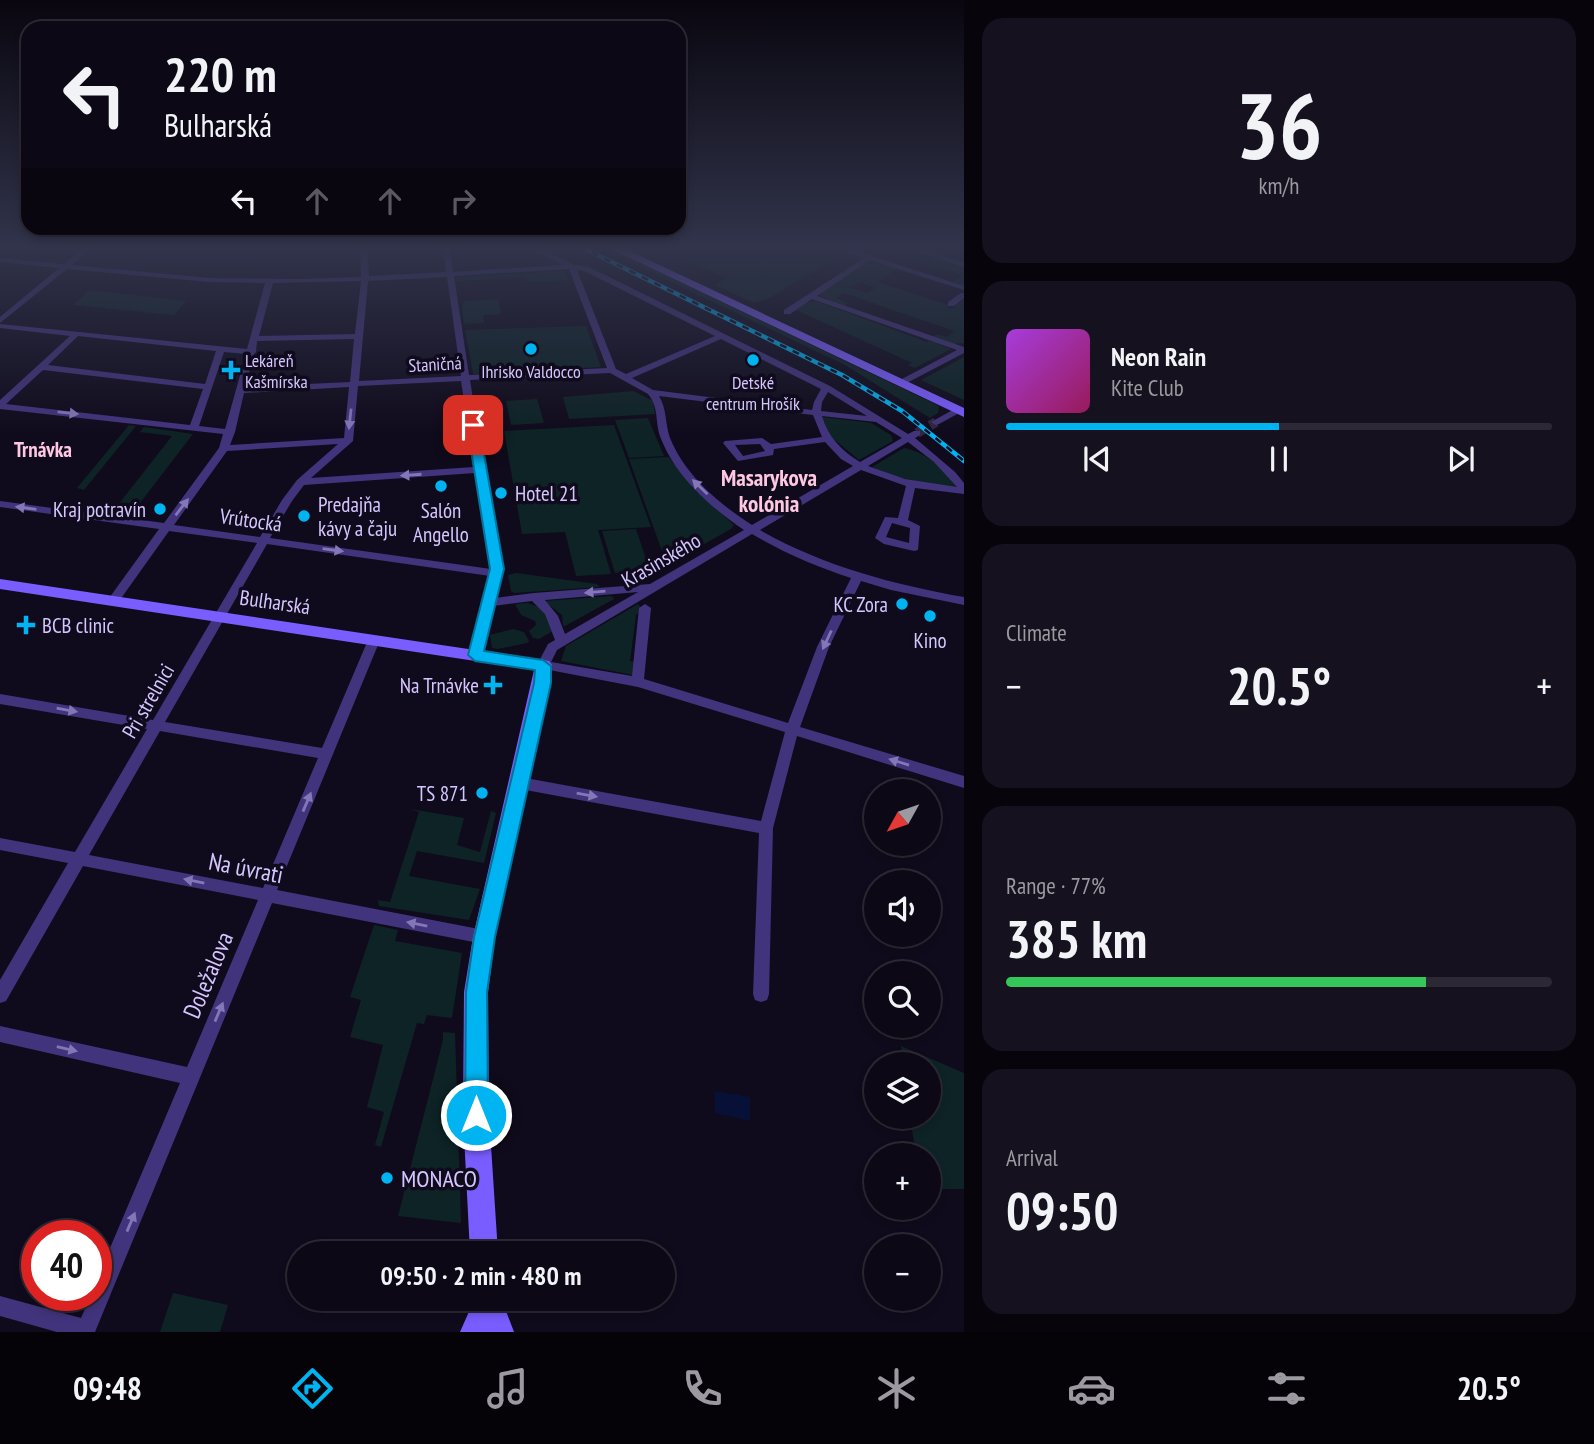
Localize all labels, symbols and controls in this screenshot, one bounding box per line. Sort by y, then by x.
text: 220 m [164,42,277,106]
icon: left [49,49,140,140]
text: 36 [1236,66,1323,184]
text: Bulharská [164,104,272,146]
text: km/h [1259,171,1299,200]
icon: left [225,182,263,220]
icon: ahead [298,182,336,220]
icon: ahead [371,182,409,220]
icon: right [444,182,482,220]
text: Neon Rain [1111,340,1206,373]
marker: Ihrisko Valdocco [523,341,539,357]
place label: Lekáreň Kašmírska [245,349,308,393]
street label: Staničná [408,351,462,377]
marker: Detské centrum Hrošík [745,352,761,368]
place label: Ihrisko Valdocco [481,360,581,383]
marker: Lekáreň Kašmírska [223,362,239,378]
place label: Detské centrum Hrošík [706,371,800,415]
text: Kite Club [1111,373,1184,402]
pin [443,395,503,455]
icon: arrive [454,406,492,444]
one-way arrow [57,408,79,419]
one-way arrow [344,408,355,430]
district label: Trnávka [14,436,72,463]
icon: previous [1078,440,1116,478]
icon: pause [1260,440,1298,478]
icon: next [1442,440,1480,478]
district label: Masarykova kolónia [721,463,817,518]
one-way arrow [399,469,421,480]
marker: Salón Angello [433,478,449,494]
one-way arrow [691,479,708,496]
place label: Hotel 21 [515,480,578,507]
marker: Hotel 21 [493,485,509,501]
place label: Predajňa kávy a čaju [318,491,397,542]
place label: Kraj potravín [53,496,146,523]
place label: Salón Angello [413,497,469,548]
one-way arrow [175,498,190,516]
marker: Kraj potravín [152,501,168,517]
one-way arrow [14,502,36,513]
street label: Vrútocká [217,502,284,538]
marker: Predajňa kávy a čaju [296,508,312,524]
street label: Krasinského [617,527,705,593]
one-way arrow [322,545,344,556]
street label: Bulharská [238,584,312,620]
one-way arrow [583,587,605,598]
place label: KC Zora [833,591,888,618]
marker: KC Zora [894,596,910,612]
marker: Kino [922,608,938,624]
place label: BCB clinic [42,612,115,639]
marker: BCB clinic [16,615,36,635]
text: Climate [1006,618,1067,647]
place label: Kino [913,627,947,654]
one-way arrow [821,629,832,650]
text: 20.5° [1227,652,1331,719]
street label: Pri strelnici [116,659,180,743]
text: − [1006,661,1022,710]
text: + [1536,661,1552,710]
place label: Na Trnávke [400,672,479,699]
marker: Na Trnávke [485,677,501,693]
one-way arrow [56,705,78,716]
one-way arrow [888,757,909,767]
north arrow [864,779,942,856]
map controls [864,779,941,1311]
place label: TS 871 [417,780,468,807]
marker: TS 871 [474,785,490,801]
one-way arrow [576,790,598,801]
one-way arrow [301,792,313,812]
street label: Na úvrati [206,846,286,890]
button: sound [864,870,941,947]
text: Range · 77% [1006,871,1106,900]
one-way arrow [183,876,205,887]
text: 385 km [1006,905,1147,972]
one-way arrow [406,918,428,929]
street label: Doležalova [176,927,240,1023]
button: search [864,961,941,1038]
one-way arrow [214,1001,225,1022]
one-way arrow [56,1044,78,1055]
button: layers [864,1052,941,1129]
position arrow [439,1078,513,1152]
button: + [864,1143,941,1220]
text: Arrival [1006,1143,1058,1172]
place label: MONACO [401,1163,477,1194]
marker: MONACO [379,1170,395,1186]
text: 09:50 [1006,1177,1118,1244]
one-way arrow [126,1211,137,1232]
speed limit sign: 40 [21,1220,112,1311]
button: − [864,1234,941,1311]
text: 09:50 · 2 min · 480 m [381,1259,581,1292]
icon: directions [288,1364,337,1413]
icon: music [483,1364,532,1413]
icon: phone [678,1364,727,1413]
icon: climate [872,1364,921,1413]
icon: car [1067,1364,1116,1413]
icon: filters [1262,1364,1311,1413]
text: 09:48 [73,1367,142,1409]
text: 20.5° [1457,1367,1521,1409]

